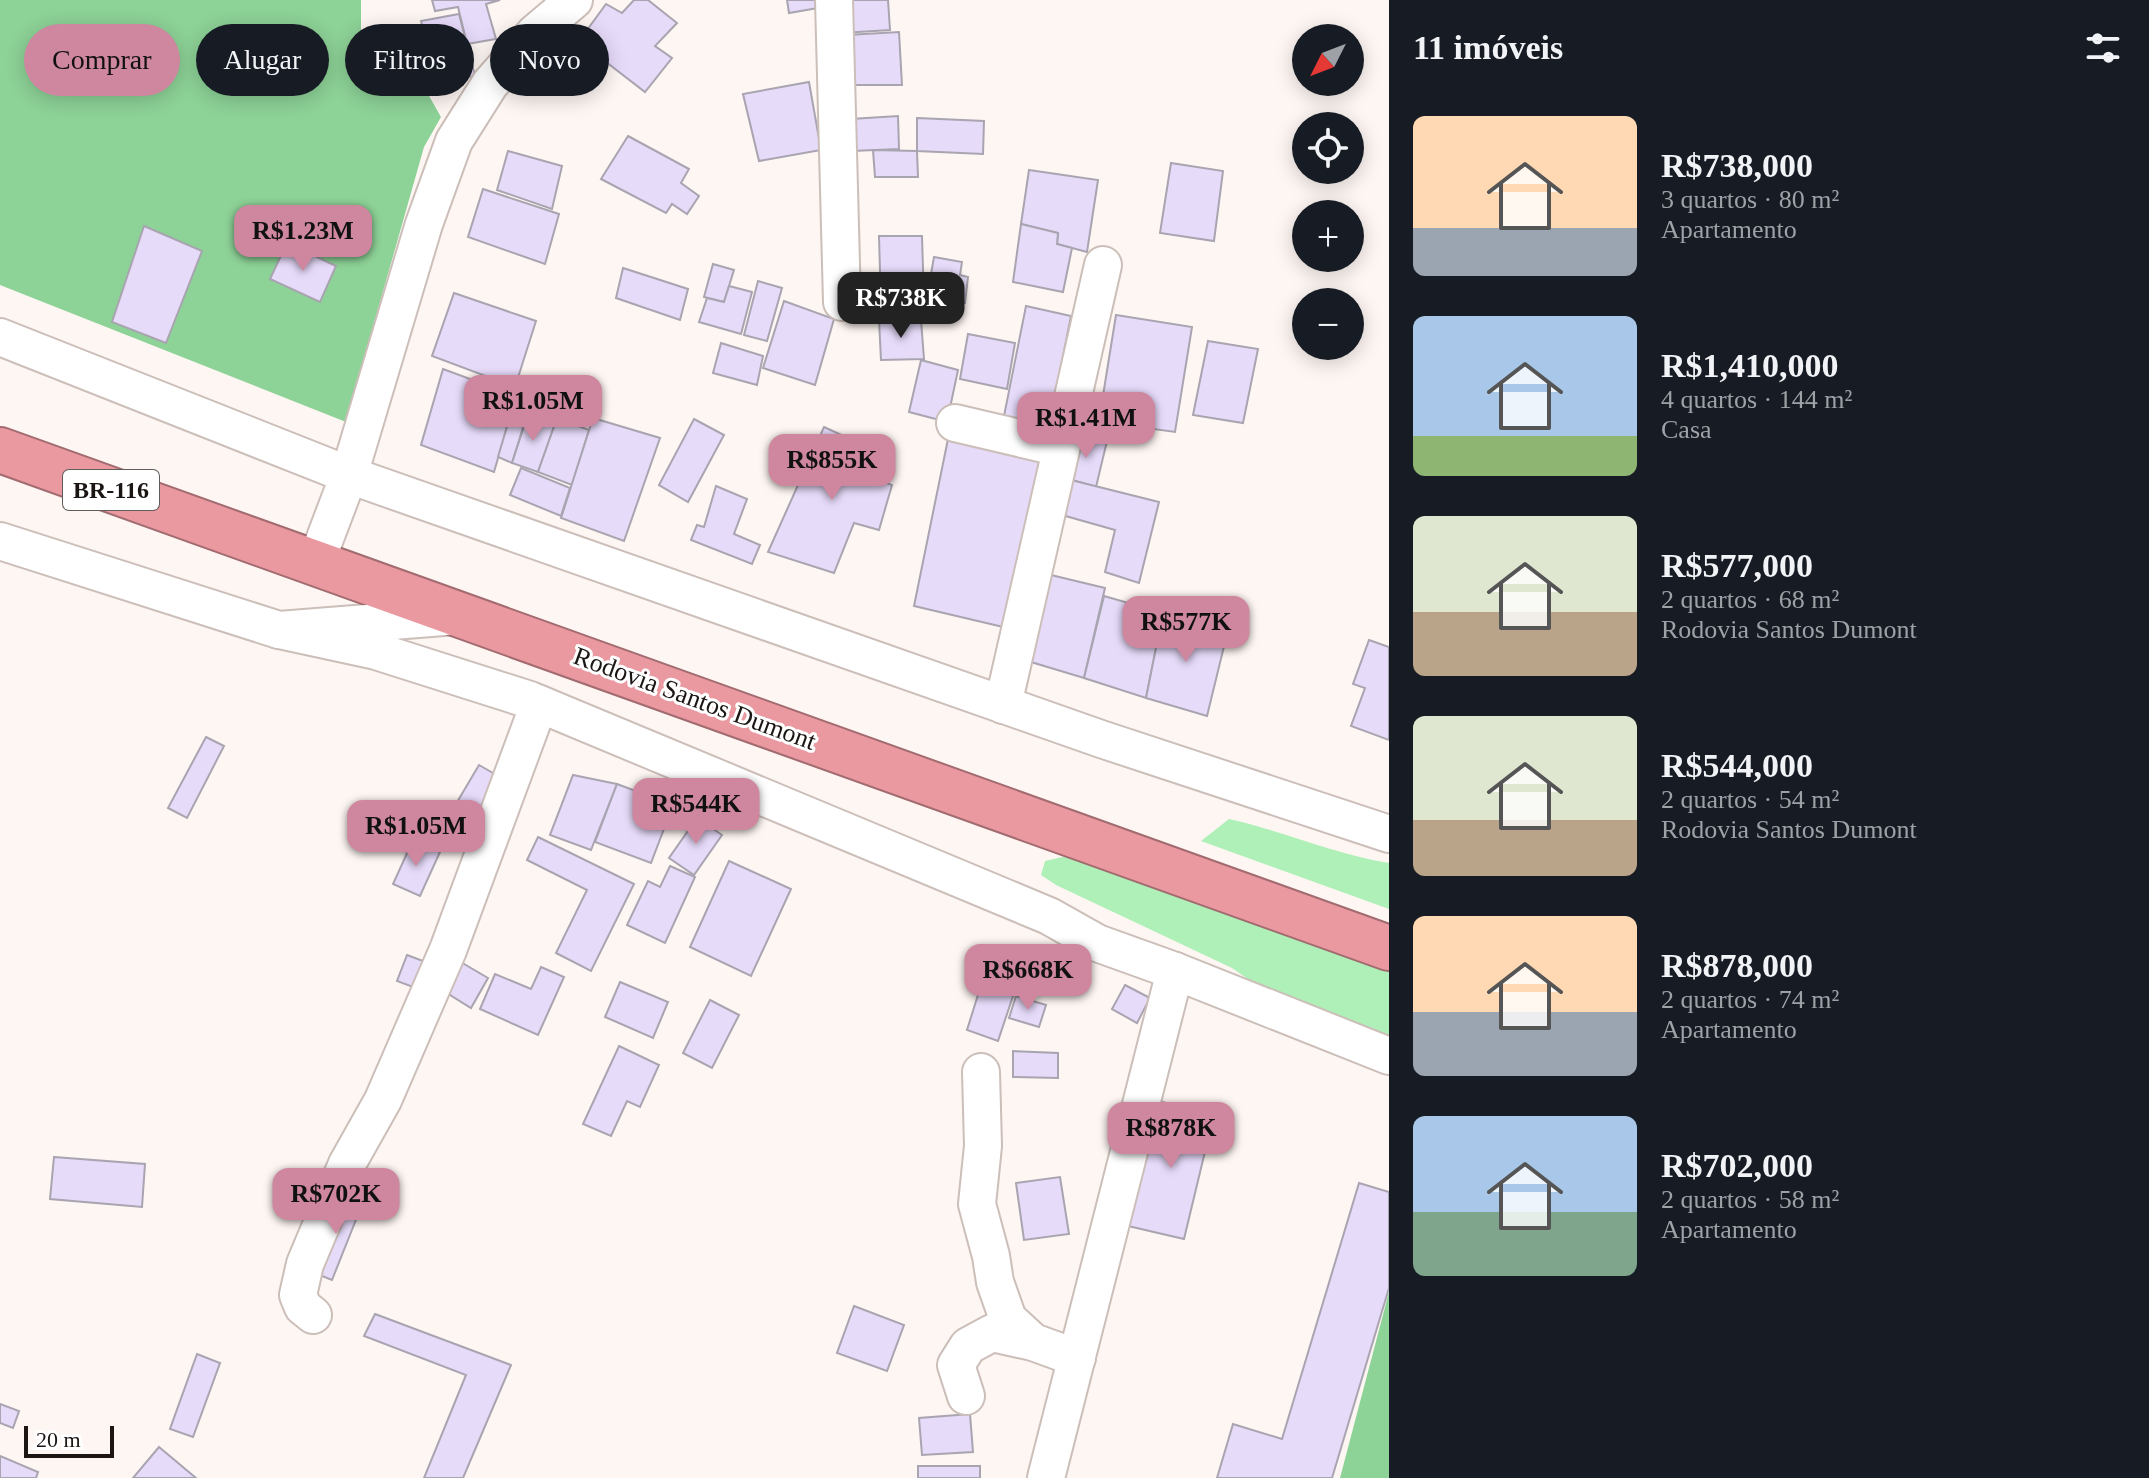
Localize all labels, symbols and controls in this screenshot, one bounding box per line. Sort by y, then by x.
chip: Comprar [24,24,180,96]
chip: Alugar [196,24,329,96]
chip: Filtros [345,24,474,96]
chip: Novo [490,24,609,96]
north arrow [1292,24,1364,96]
map controls [1292,24,1364,360]
icon: filters [2081,26,2125,70]
text: 11 imóveis [1413,29,1563,66]
button: locate [1292,112,1364,184]
text: R$738,000 [1661,147,1813,184]
icon: home [1477,148,1573,244]
text: 3 quartos · 80 m² [1661,185,1839,214]
button: + [1292,200,1364,272]
pin: R$1.23M [229,205,377,273]
text: Apartamento [1661,215,1797,244]
text: R$1.23M [252,216,354,245]
pin: R$738K [836,272,966,340]
text: R$738K [856,283,947,312]
button: − [1292,288,1364,360]
text: R$1,410,000 [1661,347,1839,384]
icon: home [1477,348,1573,444]
pin: R$1.05M [459,375,607,443]
text: 4 quartos · 144 m² [1661,385,1852,414]
text: R$1.05M [482,386,584,415]
pin: R$1.41M [1012,392,1160,460]
text: R$1.41M [1035,403,1137,432]
text: Casa [1661,415,1712,444]
pin: R$855K [767,434,897,502]
text: R$855K [787,445,878,474]
road number: BR-116 [63,470,159,510]
text: R$577,000 [1661,547,1813,584]
icon: home [1477,548,1573,644]
text: 2 quartos · 68 m² [1661,585,1839,614]
pin: R$577K [1121,596,1251,664]
text: R$577K [1141,607,1232,636]
text: Rodovia Santos Dumont [1661,615,1917,644]
street label: Rodovia Santos Dumont [570,641,821,756]
text: R$544,000 [1661,747,1813,784]
icon: home [1477,748,1573,844]
pin: R$544K [631,778,761,846]
text: 2 quartos · 54 m² [1661,785,1839,814]
text: R$544K [651,789,742,818]
pin: R$1.05M [342,800,490,868]
text: R$1.05M [365,811,467,840]
text: Rodovia Santos Dumont [1661,815,1917,844]
pin: R$668K [963,944,1093,1012]
text: R$878,000 [1661,947,1813,984]
icon: home [1477,948,1573,1044]
text: R$668K [983,955,1074,984]
text: 2 quartos · 74 m² [1661,985,1839,1014]
text: Apartamento [1661,1015,1797,1044]
pin: R$878K [1106,1102,1236,1170]
text: R$878K [1126,1113,1217,1142]
text: R$702,000 [1661,1147,1813,1184]
icon: home [1477,1148,1573,1244]
pin: R$702K [271,1168,401,1236]
text: R$702K [291,1179,382,1208]
text: 2 quartos · 58 m² [1661,1185,1839,1214]
text: Apartamento [1661,1215,1797,1244]
scale bar [24,1422,114,1458]
text: 20 m [36,1427,81,1452]

